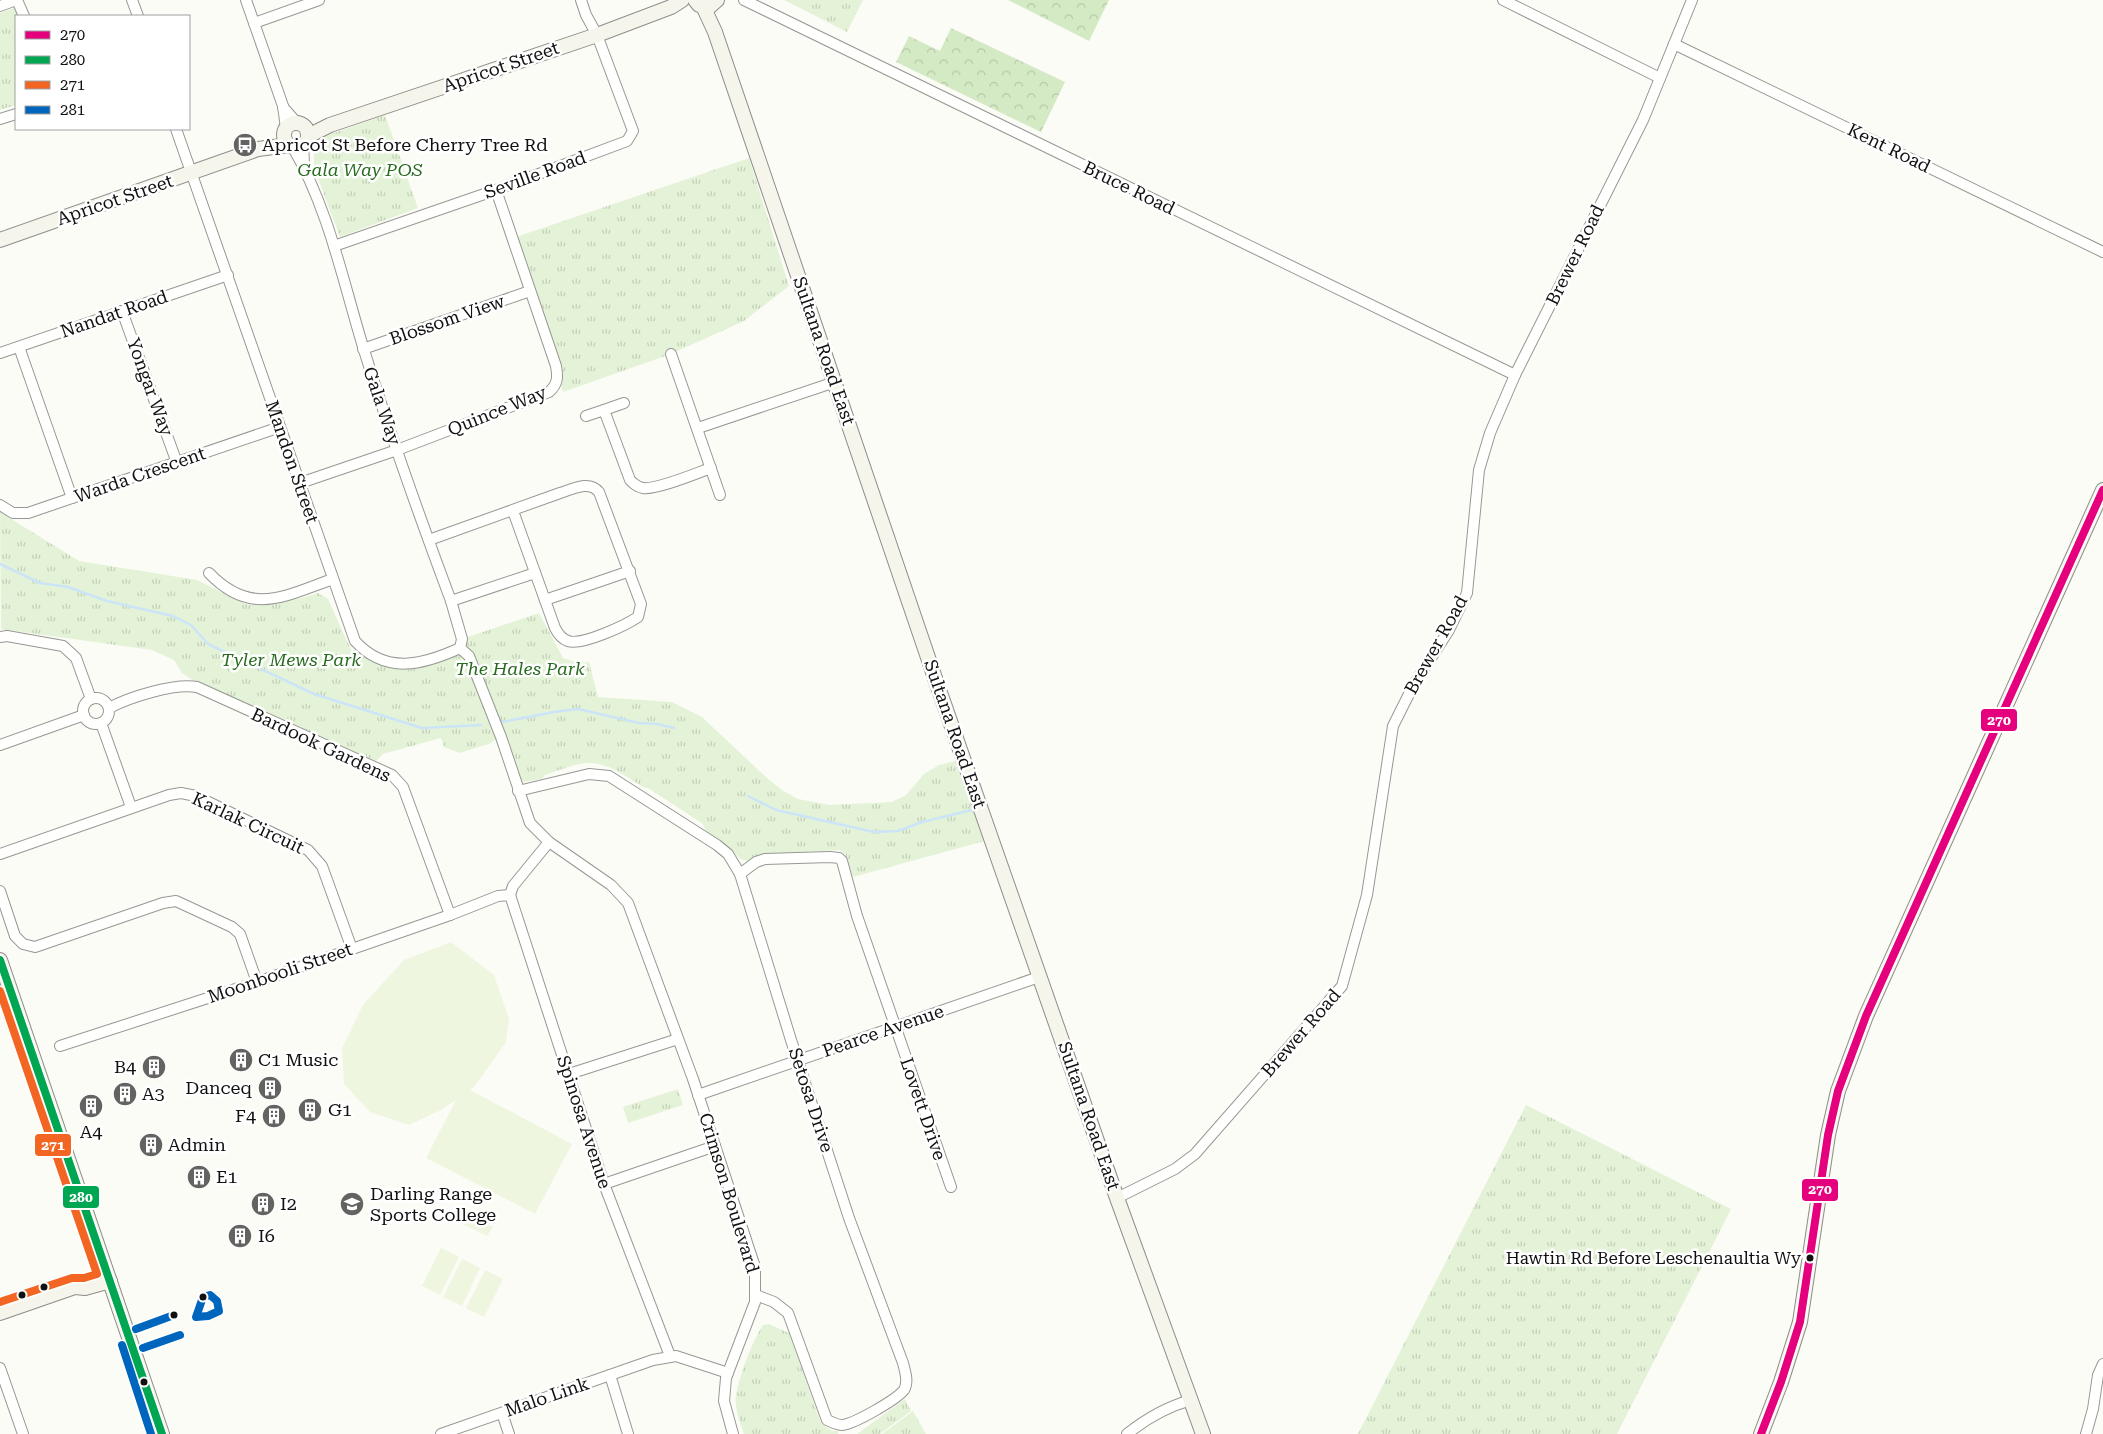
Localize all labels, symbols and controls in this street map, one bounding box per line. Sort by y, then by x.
legend [15,15,190,130]
text: 270 [60,26,85,44]
street label: Apricot Street [440,37,562,96]
text: 280 [60,51,85,69]
text: 271 [60,76,85,94]
text: 281 [60,101,85,119]
street label: Kent Road [1844,118,1935,177]
bus stop icon: Apricot St Before Cherry Tree Rd [232,132,258,158]
place label: Apricot St Before Cherry Tree Rd [262,134,548,155]
street label: Seville Road [481,146,589,203]
street label: Bruce Road [1080,156,1179,219]
park label: Gala Way POS [297,159,423,180]
street label: Apricot Street [54,170,176,229]
street label: Brewer Road [1541,201,1608,309]
street label: Sultana Road East [789,274,860,428]
street label: Nandat Road [57,285,171,342]
street label: Blossom View [386,290,507,349]
street label: Yongar Way [123,335,178,439]
street label: Gala Way [359,364,406,448]
street label: Quince Way [444,381,550,440]
street label: Mandon Street [262,398,323,526]
street label: Warda Crescent [72,442,208,507]
street label: Brewer Road [1400,591,1472,698]
park label: Tyler Mews Park [221,649,361,670]
street label: Sultana Road East [920,657,991,811]
park label: The Hales Park [455,658,585,679]
street label: Bardook Gardens [248,703,394,786]
line badge: 270 [1980,708,2018,732]
text: 270 [1987,712,2011,728]
street label: Karlak Circuit [189,787,308,858]
street label: Moonbooli Street [205,938,355,1007]
street label: Brewer Road [1257,984,1345,1081]
street label: Pearce Avenue [819,1000,946,1061]
street label: Sultana Road East [1054,1039,1125,1193]
street label: Setosa Drive [785,1045,838,1155]
building icon: C1 Music [228,1047,254,1073]
place label: C1 Music [258,1049,338,1070]
street label: Spinosa Avenue [553,1053,616,1191]
building icon: B4 [141,1054,167,1080]
street label: Lovett Drive [896,1055,951,1163]
place label: B4 [114,1056,136,1077]
building icon: Danceq [257,1075,283,1101]
place label: Danceq [185,1077,253,1098]
building icon: A3 [112,1081,138,1107]
place label: A3 [142,1083,165,1104]
building icon: A4 [78,1093,104,1119]
building icon: G1 [297,1097,323,1123]
place label: G1 [328,1099,352,1120]
building icon: F4 [261,1103,287,1129]
place label: F4 [235,1105,256,1126]
street label: Crimson Boulevard [695,1110,764,1276]
place label: A4 [80,1121,102,1142]
building icon: Admin [138,1132,164,1158]
line badge: 271 [34,1133,72,1157]
place label: Admin [168,1134,226,1155]
text: 271 [41,1137,65,1153]
building icon: E1 [186,1164,212,1190]
place label: E1 [216,1166,238,1187]
line badge: 270 [1801,1178,1839,1202]
text: 270 [1808,1181,1832,1197]
place label: Darling Range Sports College [370,1183,496,1225]
line badge: 280 [62,1185,100,1209]
text: 280 [69,1189,93,1205]
building icon: I2 [250,1191,276,1217]
school or university icon: Darling Range Sports College [339,1191,365,1217]
place label: I2 [280,1193,297,1214]
building icon: I6 [227,1223,253,1249]
place label: I6 [258,1225,275,1246]
place label: Hawtin Rd Before Leschenaultia Wy [1506,1248,1801,1268]
marker: Hawtin Rd Before Leschenaultia Wy [1805,1253,1815,1263]
unlabelled marker [39,1282,49,1292]
unlabelled marker [17,1290,27,1300]
unlabelled marker [198,1292,208,1302]
unlabelled marker [169,1310,179,1320]
street label: Malo Link [502,1372,592,1421]
unlabelled marker [139,1377,149,1387]

